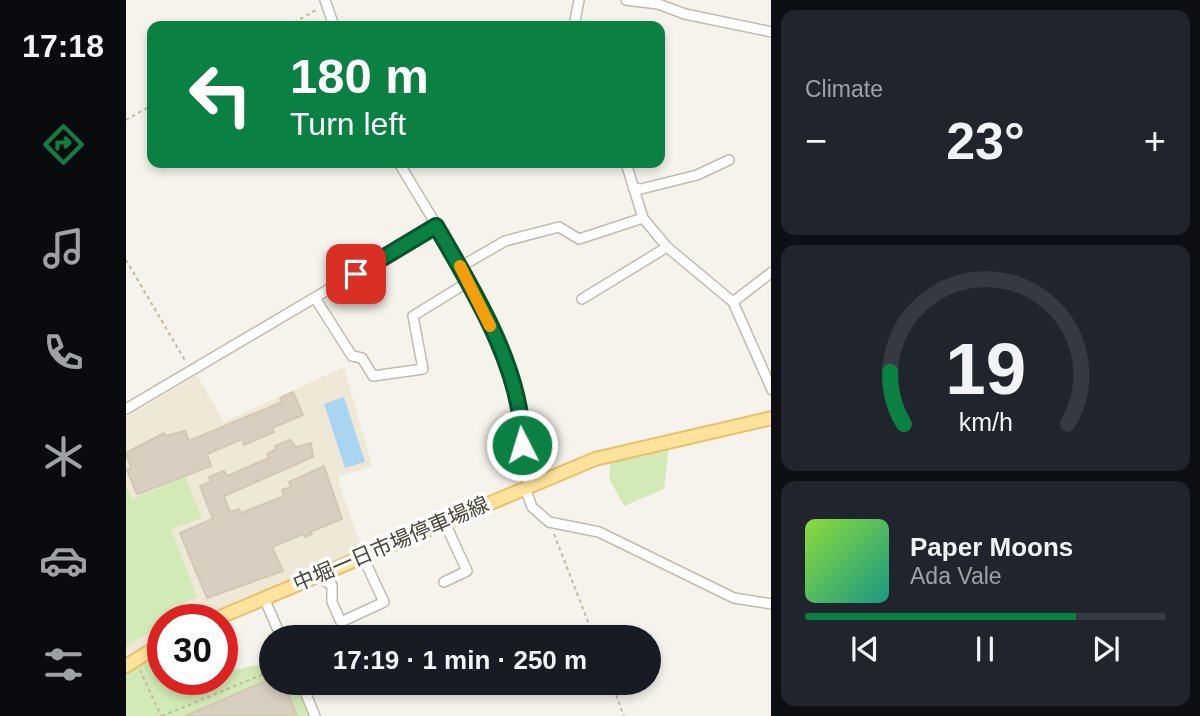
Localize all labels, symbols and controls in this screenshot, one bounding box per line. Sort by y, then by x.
text: 17:18 [22,28,104,64]
icon: left [175,49,266,140]
text: 180 m [290,49,429,103]
text: Climate [805,76,883,102]
text: Turn left [290,106,406,142]
text: 23° [946,112,1025,170]
icon: directions [39,120,88,169]
text: − [805,120,827,162]
text: + [1144,120,1166,162]
icon: music [39,224,88,273]
pin [326,244,386,304]
icon: arrive [337,255,375,293]
icon: phone [39,328,88,377]
text: 19 [945,328,1026,409]
position arrow [485,408,559,482]
text: km/h [958,408,1013,436]
icon: climate [39,432,88,481]
street label: 中堀一日市場停車場線 [290,492,492,595]
text: Paper Moons [910,532,1073,562]
icon: car [39,536,88,585]
text: Ada Vale [910,563,1002,589]
speed limit sign: 30 [147,604,238,695]
icon: previous [846,630,884,668]
icon: pause [966,630,1004,668]
icon: next [1087,630,1125,668]
icon: filters [39,640,88,689]
text: 17:19 · 1 min · 250 m [333,645,587,675]

